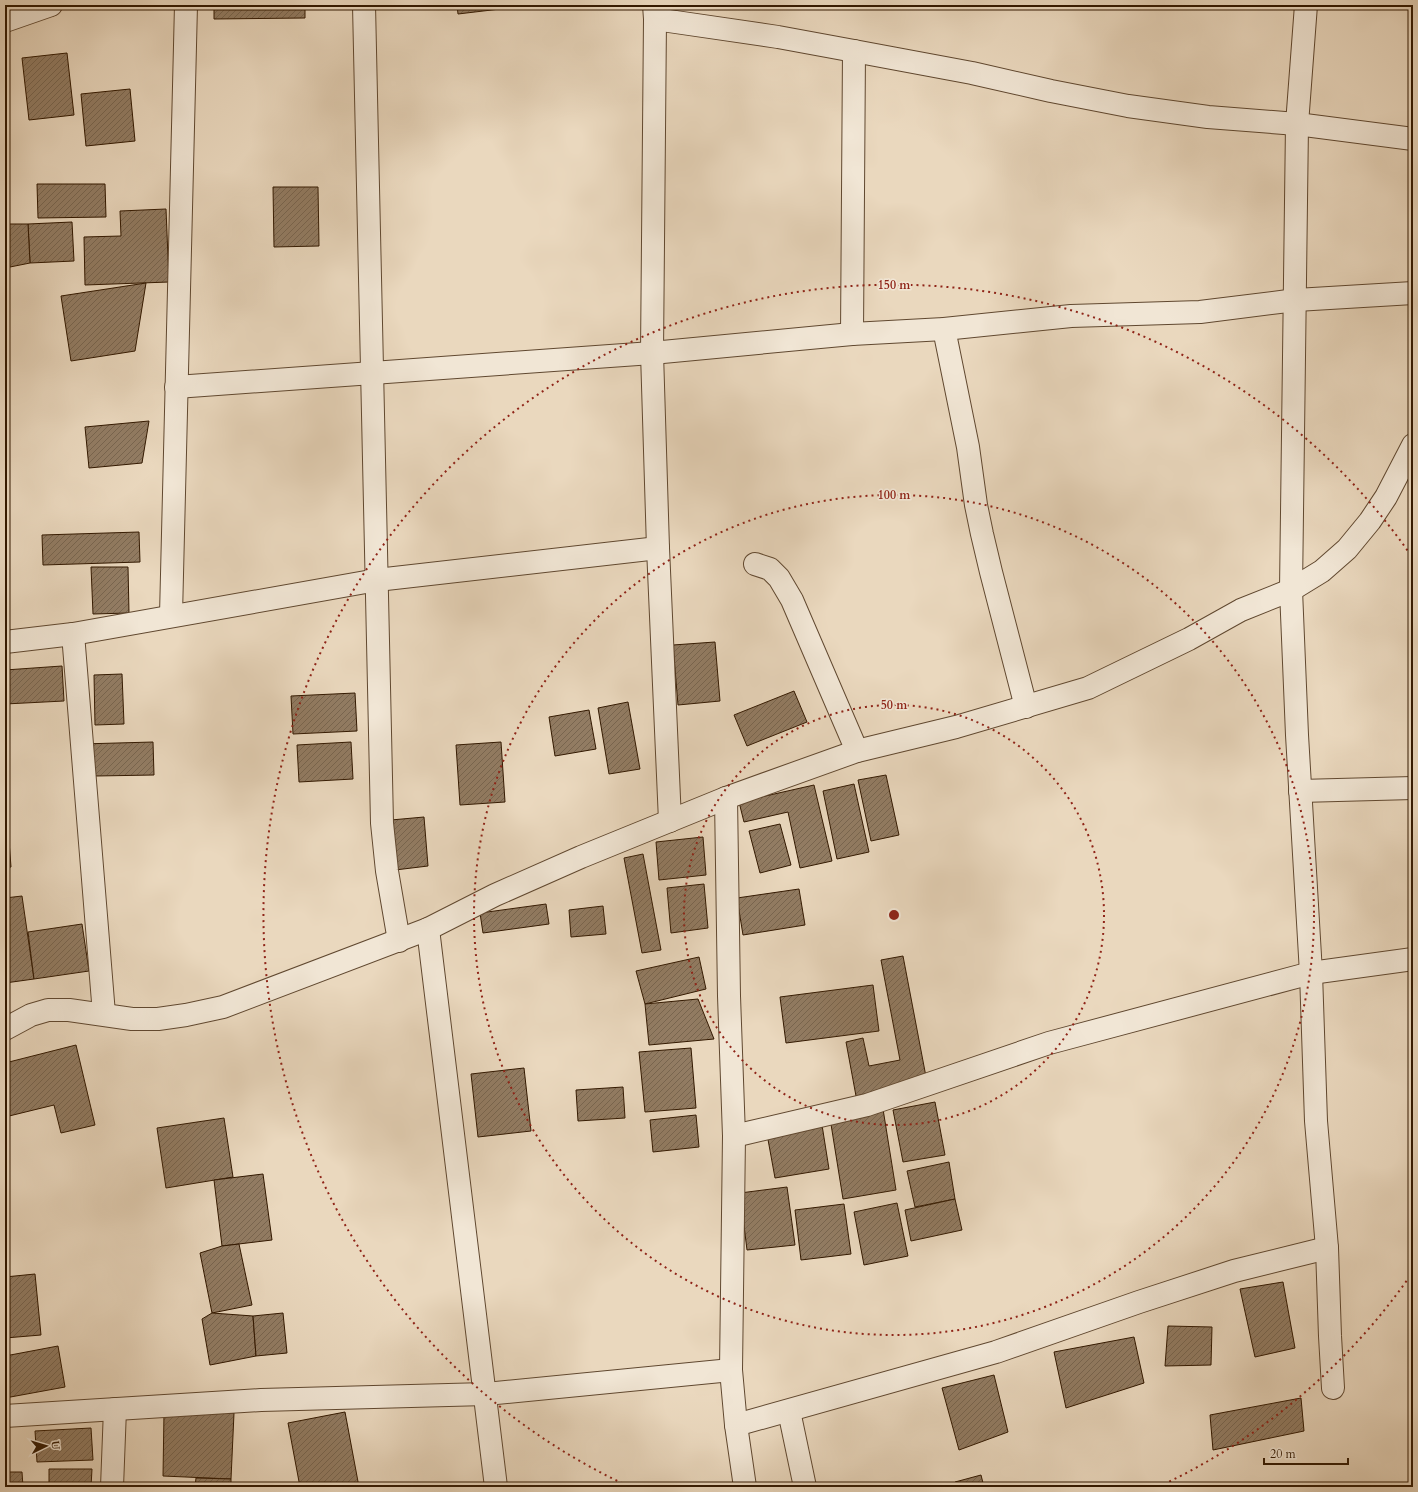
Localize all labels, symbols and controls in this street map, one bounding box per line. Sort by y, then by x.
text: 150 m [878,277,911,293]
text: 100 m [878,487,911,503]
text: 50 m [881,697,908,713]
centre of rings [887,908,901,922]
north arrow [26,1426,66,1466]
text: U [48,1440,63,1450]
scale bar [1264,1440,1348,1466]
text: 20 m [1270,1446,1297,1462]

